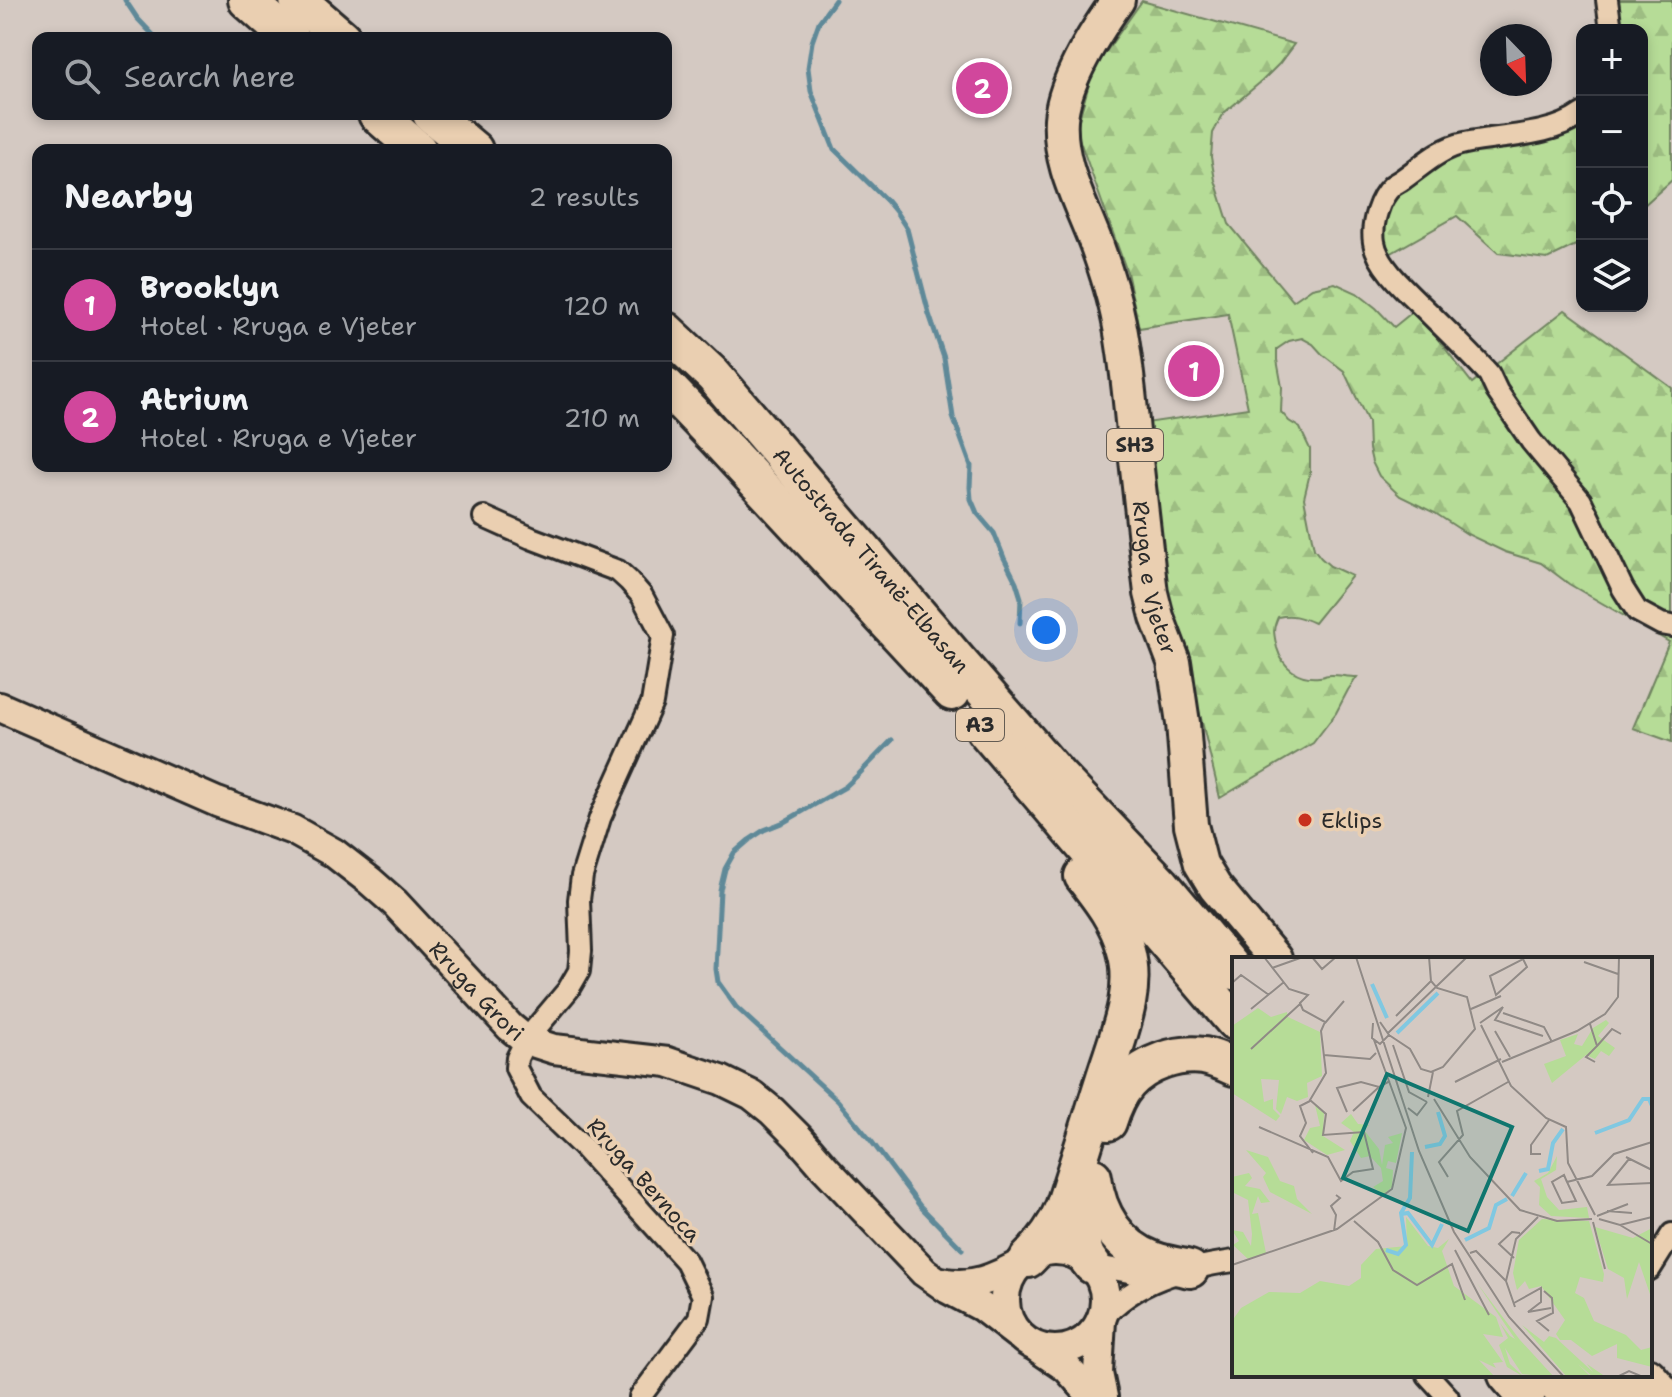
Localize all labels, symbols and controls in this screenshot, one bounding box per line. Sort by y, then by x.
north arrow [1480,24,1552,96]
map controls [1576,24,1648,312]
button: + [1576,24,1648,96]
search box [32,32,672,120]
icon: search [60,54,104,98]
text: Search here [124,56,295,97]
pin: 2 [956,58,1008,118]
button: − [1576,96,1648,168]
button: locate [1576,168,1648,240]
text: Nearby [64,173,194,219]
text: 2 results [528,179,640,214]
button: layers [1576,240,1648,312]
text: Brooklyn [140,267,279,308]
text: 1 [84,288,96,323]
text: 120 m [564,288,640,323]
text: Hotel · Rruga e Vjeter [140,308,417,343]
pin: 1 [1168,341,1220,401]
text: Atrium [140,379,249,420]
text: 2 [81,400,99,435]
text: 210 m [563,400,640,435]
text: Hotel · Rruga e Vjeter [140,420,417,455]
road number: SH3 [1107,429,1163,461]
street label: Autostrada Tiranë-Elbasan [767,441,976,679]
street label: Rruga e Vjeter [1126,499,1184,658]
your location [1026,610,1066,650]
road number: A3 [956,709,1004,741]
place label: Eklips [1321,806,1382,835]
marker: Eklips [1296,811,1314,829]
street label: Rruga Grori [423,935,530,1047]
inset map [1232,957,1652,1377]
street label: Rruga Bernoca [581,1112,708,1248]

